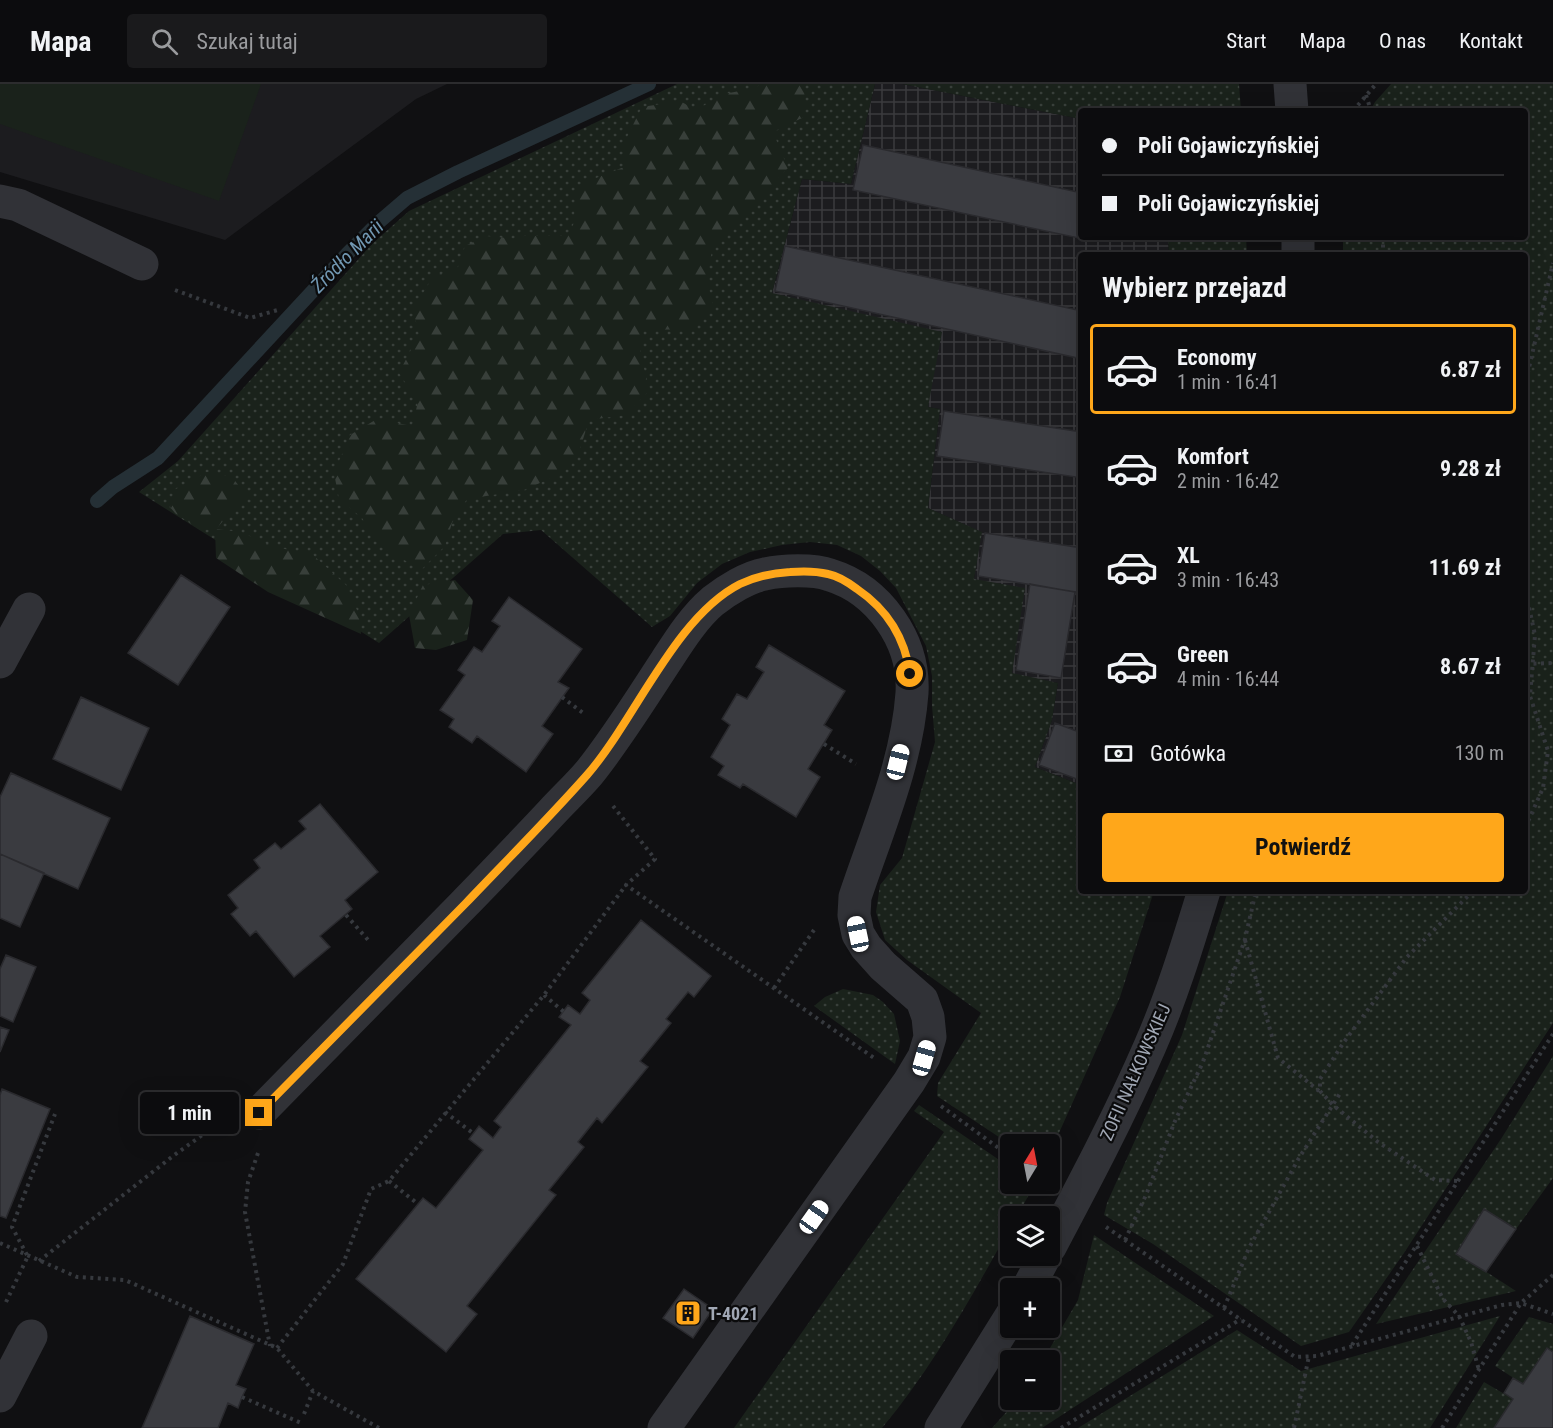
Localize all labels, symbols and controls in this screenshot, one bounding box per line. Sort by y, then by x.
search box [127,14,547,68]
text: Mapa [30,25,91,58]
icon: search [148,25,181,58]
text: Szukaj tutaj [196,29,298,54]
text: Start [1226,29,1267,53]
text: Mapa [1300,29,1346,53]
text: O nas [1379,29,1426,53]
text: Kontakt [1459,29,1523,53]
text: Poli Gojawiczyńskiej [1138,133,1319,158]
text: Poli Gojawiczyńskiej [1138,191,1319,216]
water label: Źródło Marii [305,214,389,298]
text: Wybierz przejazd [1102,272,1287,304]
icon: car [1105,342,1159,396]
text: Economy [1177,345,1257,370]
text: 6.87 zł [1440,357,1501,382]
text: 1 min · 16:41 [1177,370,1279,394]
icon: car [1105,441,1159,495]
text: Komfort [1177,444,1249,469]
text: 9.28 zł [1440,456,1501,481]
text: 2 min · 16:42 [1177,469,1279,493]
icon: car [1105,540,1159,594]
text: XL [1177,543,1200,568]
text: 11.69 zł [1429,555,1501,580]
text: 3 min · 16:43 [1177,568,1279,592]
icon: car [1105,639,1159,693]
text: Green [1177,642,1229,667]
text: 8.67 zł [1440,654,1501,679]
route start [896,660,923,687]
text: 4 min · 16:44 [1177,667,1279,691]
icon: cash [1102,737,1135,770]
text: Gotówka [1150,741,1226,766]
text: 130 m [1455,741,1504,765]
car [885,742,911,782]
button: Potwierdź [1102,813,1504,882]
car [845,915,871,953]
street label: ZOFII NAŁKOWSKIEJ [1095,1000,1175,1144]
car [910,1038,938,1078]
callout: 1 min [139,1092,238,1134]
route end [245,1099,272,1126]
text: 1 min [167,1101,212,1125]
north arrow [1000,1134,1060,1194]
map controls [1000,1134,1060,1410]
car [796,1197,832,1237]
button: layers [1000,1206,1060,1266]
button: + [1000,1278,1060,1338]
building icon: T-4021 [673,1298,703,1328]
place label: T-4021 [708,1303,758,1324]
button: − [1000,1350,1060,1410]

